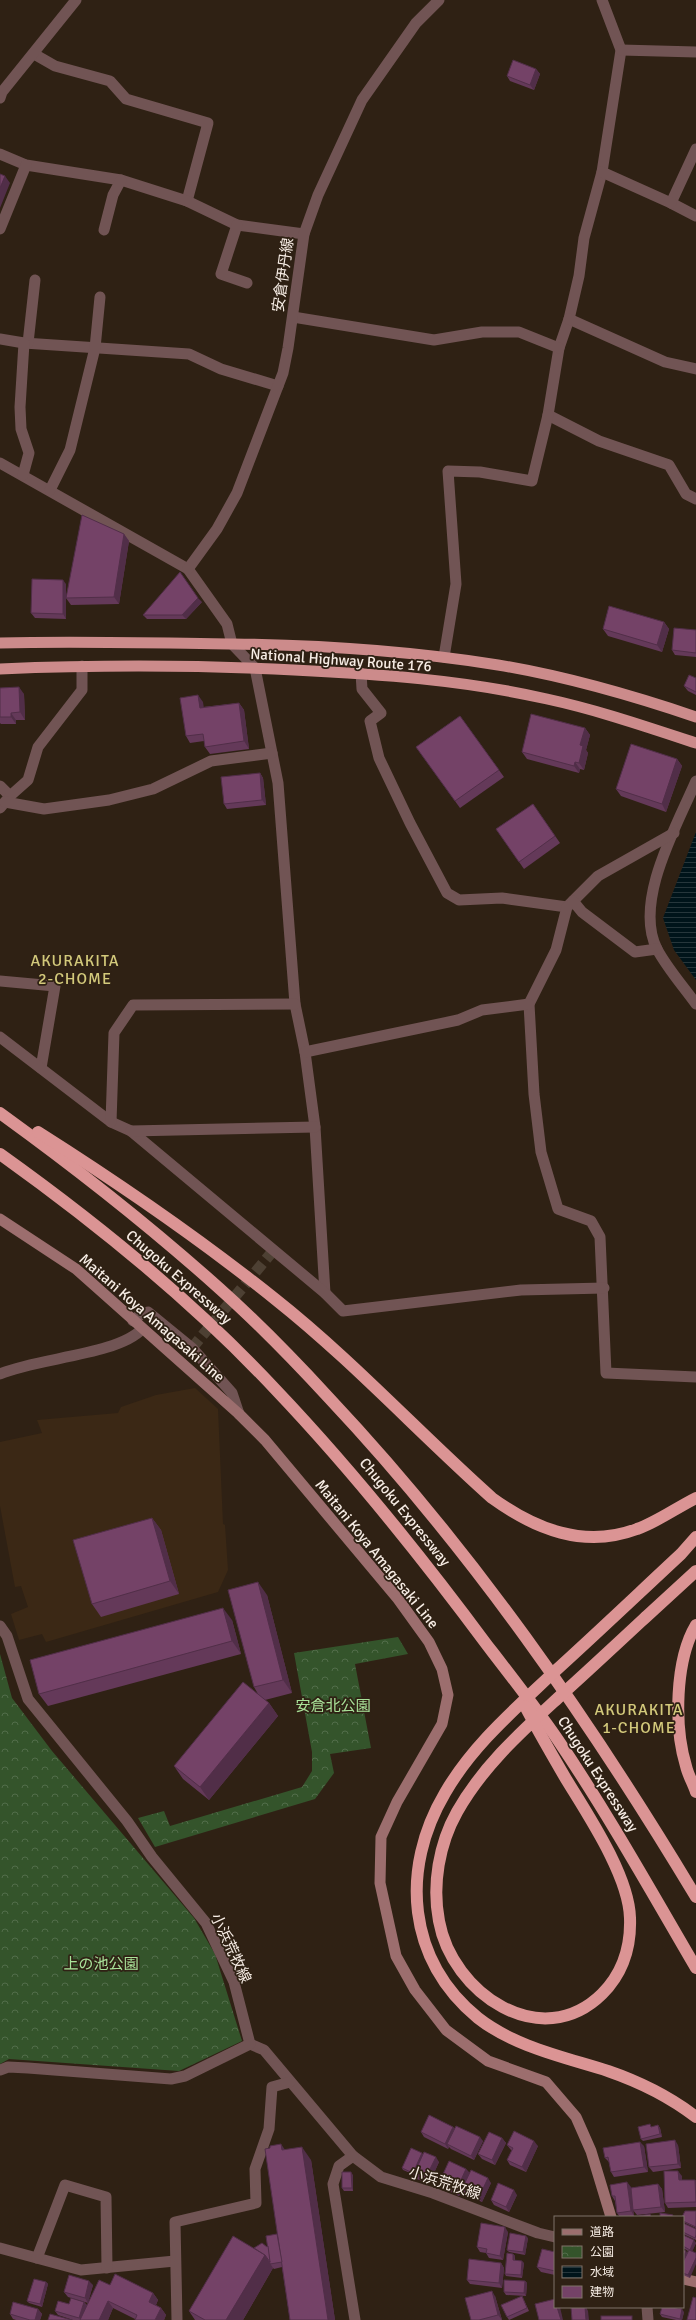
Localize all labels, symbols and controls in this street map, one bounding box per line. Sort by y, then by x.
street label: 安倉伊丹線 [269,237,297,313]
street label: National Highway Route 176 [250,645,432,675]
district label: AKURAKITA 2-CHOME [30,951,120,989]
street label: Chugoku Expressway [122,1226,236,1328]
street label: Maitani Koya Amagasaki Line [76,1250,228,1386]
street label: Chugoku Expressway [356,1454,454,1570]
street label: Maitani Koya Amagasaki Line [311,1476,443,1632]
park label: 安倉北公園 [295,1697,371,1715]
district label: AKURAKITA 1-CHOME [594,1700,684,1738]
street label: Chugoku Expressway [554,1713,642,1835]
street label: 小浜荒牧線 [207,1910,255,1986]
park label: 上の池公園 [63,1955,139,1973]
street label: 小浜荒牧線 [407,2163,483,2203]
legend [554,2216,684,2308]
text: 道路 [590,2225,614,2240]
text: 公園 [590,2245,614,2260]
text: 水域 [590,2265,614,2280]
text: 建物 [590,2285,614,2300]

